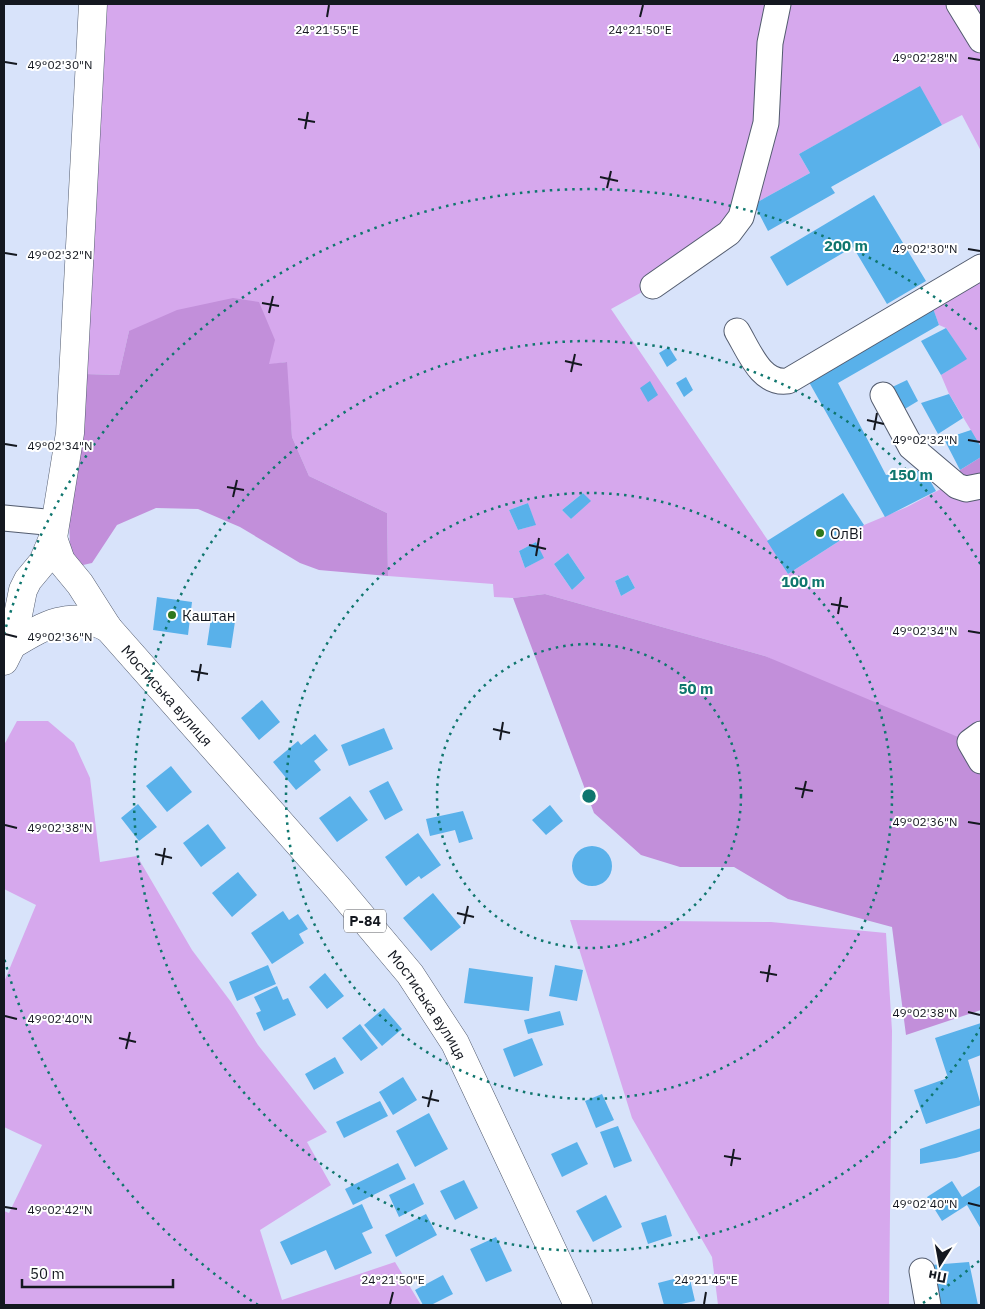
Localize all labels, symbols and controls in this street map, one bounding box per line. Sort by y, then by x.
text: 24°21'55"E [295,22,359,37]
text: 24°21'50"E [608,22,672,37]
text: 49°02'28"N [892,50,958,65]
text: 49°02'30"N [27,57,93,72]
text: 200 m [824,236,868,255]
text: 49°02'30"N [892,241,958,256]
text: 49°02'32"N [27,247,93,262]
text: 49°02'32"N [892,432,958,447]
text: 49°02'34"N [27,438,93,453]
text: 150 m [889,465,933,484]
place label: ОлВі [830,524,863,543]
marker: ОлВі [814,527,826,539]
text: 100 m [781,572,825,591]
place label: Каштан [182,606,236,625]
marker: Каштан [166,609,178,621]
text: 49°02'34"N [892,623,958,638]
text: 49°02'36"N [27,629,93,644]
street label: Мостиська вулиця [118,641,217,750]
text: 50 m [679,679,713,698]
centre of rings [580,787,598,805]
text: 49°02'36"N [892,814,958,829]
text: 49°02'38"N [27,820,93,835]
road number: Р-84 [344,909,386,932]
street label: Мостиська вулиця [384,946,471,1063]
text: 49°02'38"N [892,1005,958,1020]
text: 49°02'40"N [27,1011,93,1026]
text: 49°02'40"N [892,1196,958,1211]
text: 49°02'42"N [27,1202,93,1217]
north arrow [915,1239,965,1289]
scale bar [22,1256,174,1288]
text: 50 m [30,1264,65,1283]
text: Пн [927,1266,948,1287]
text: 24°21'50"E [361,1272,425,1287]
text: 24°21'45"E [674,1272,738,1287]

